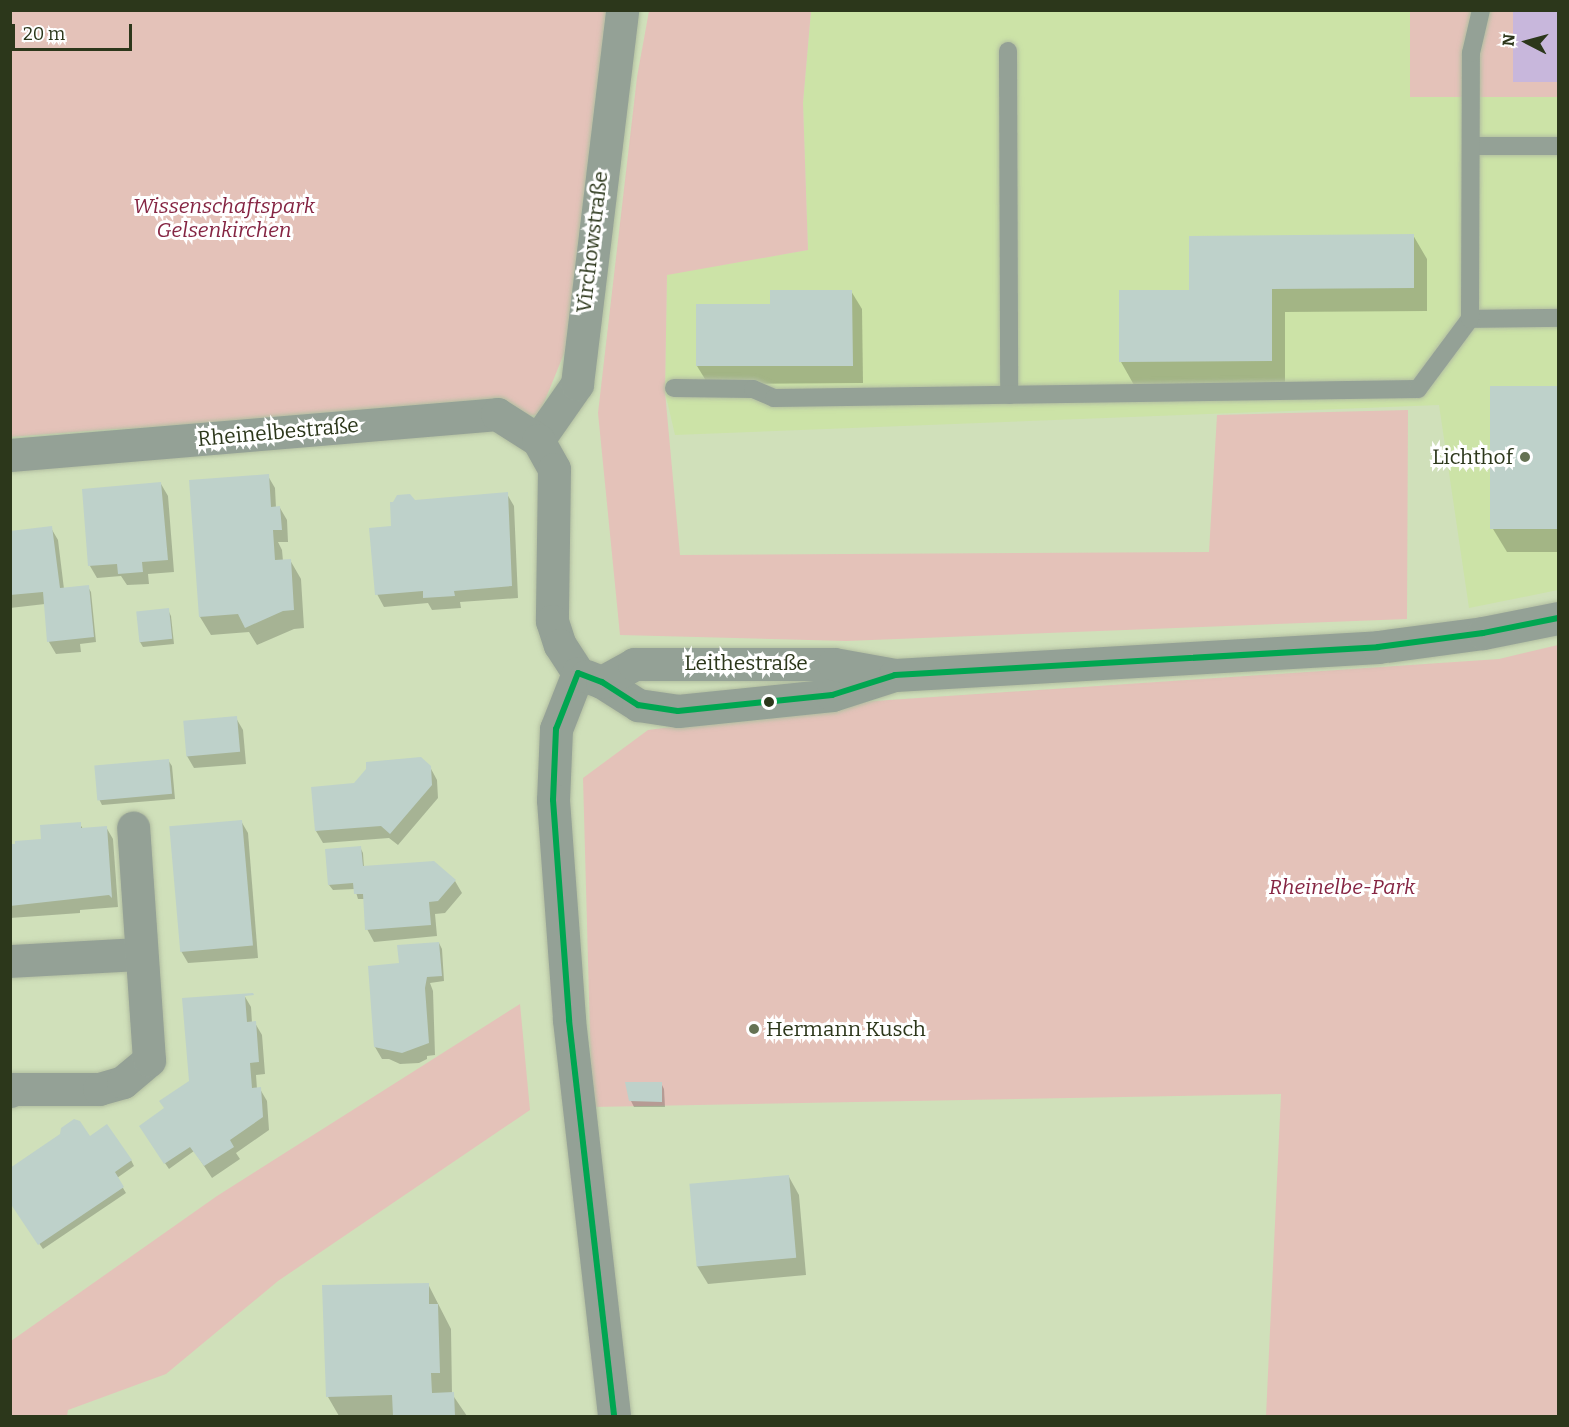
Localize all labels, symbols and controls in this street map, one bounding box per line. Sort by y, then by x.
scale bar [15,12,135,50]
north arrow [1497,12,1557,72]
text: 20 m [23,23,65,45]
text: N [1499,33,1519,47]
street label: Virchowstraße [571,170,613,314]
park label: Wissenschaftspark Gelsenkirchen [133,193,315,243]
street label: Rheinelbestraße [196,412,360,452]
place label: Lichthof [1432,444,1513,470]
marker: Lichthof [1518,450,1532,464]
street label: Leithestraße [684,650,808,676]
unlabelled marker [763,696,775,708]
park label: Rheinelbe-Park [1269,874,1415,900]
place label: Hermann Kusch [766,1016,926,1042]
marker: Hermann Kusch [747,1022,761,1036]

